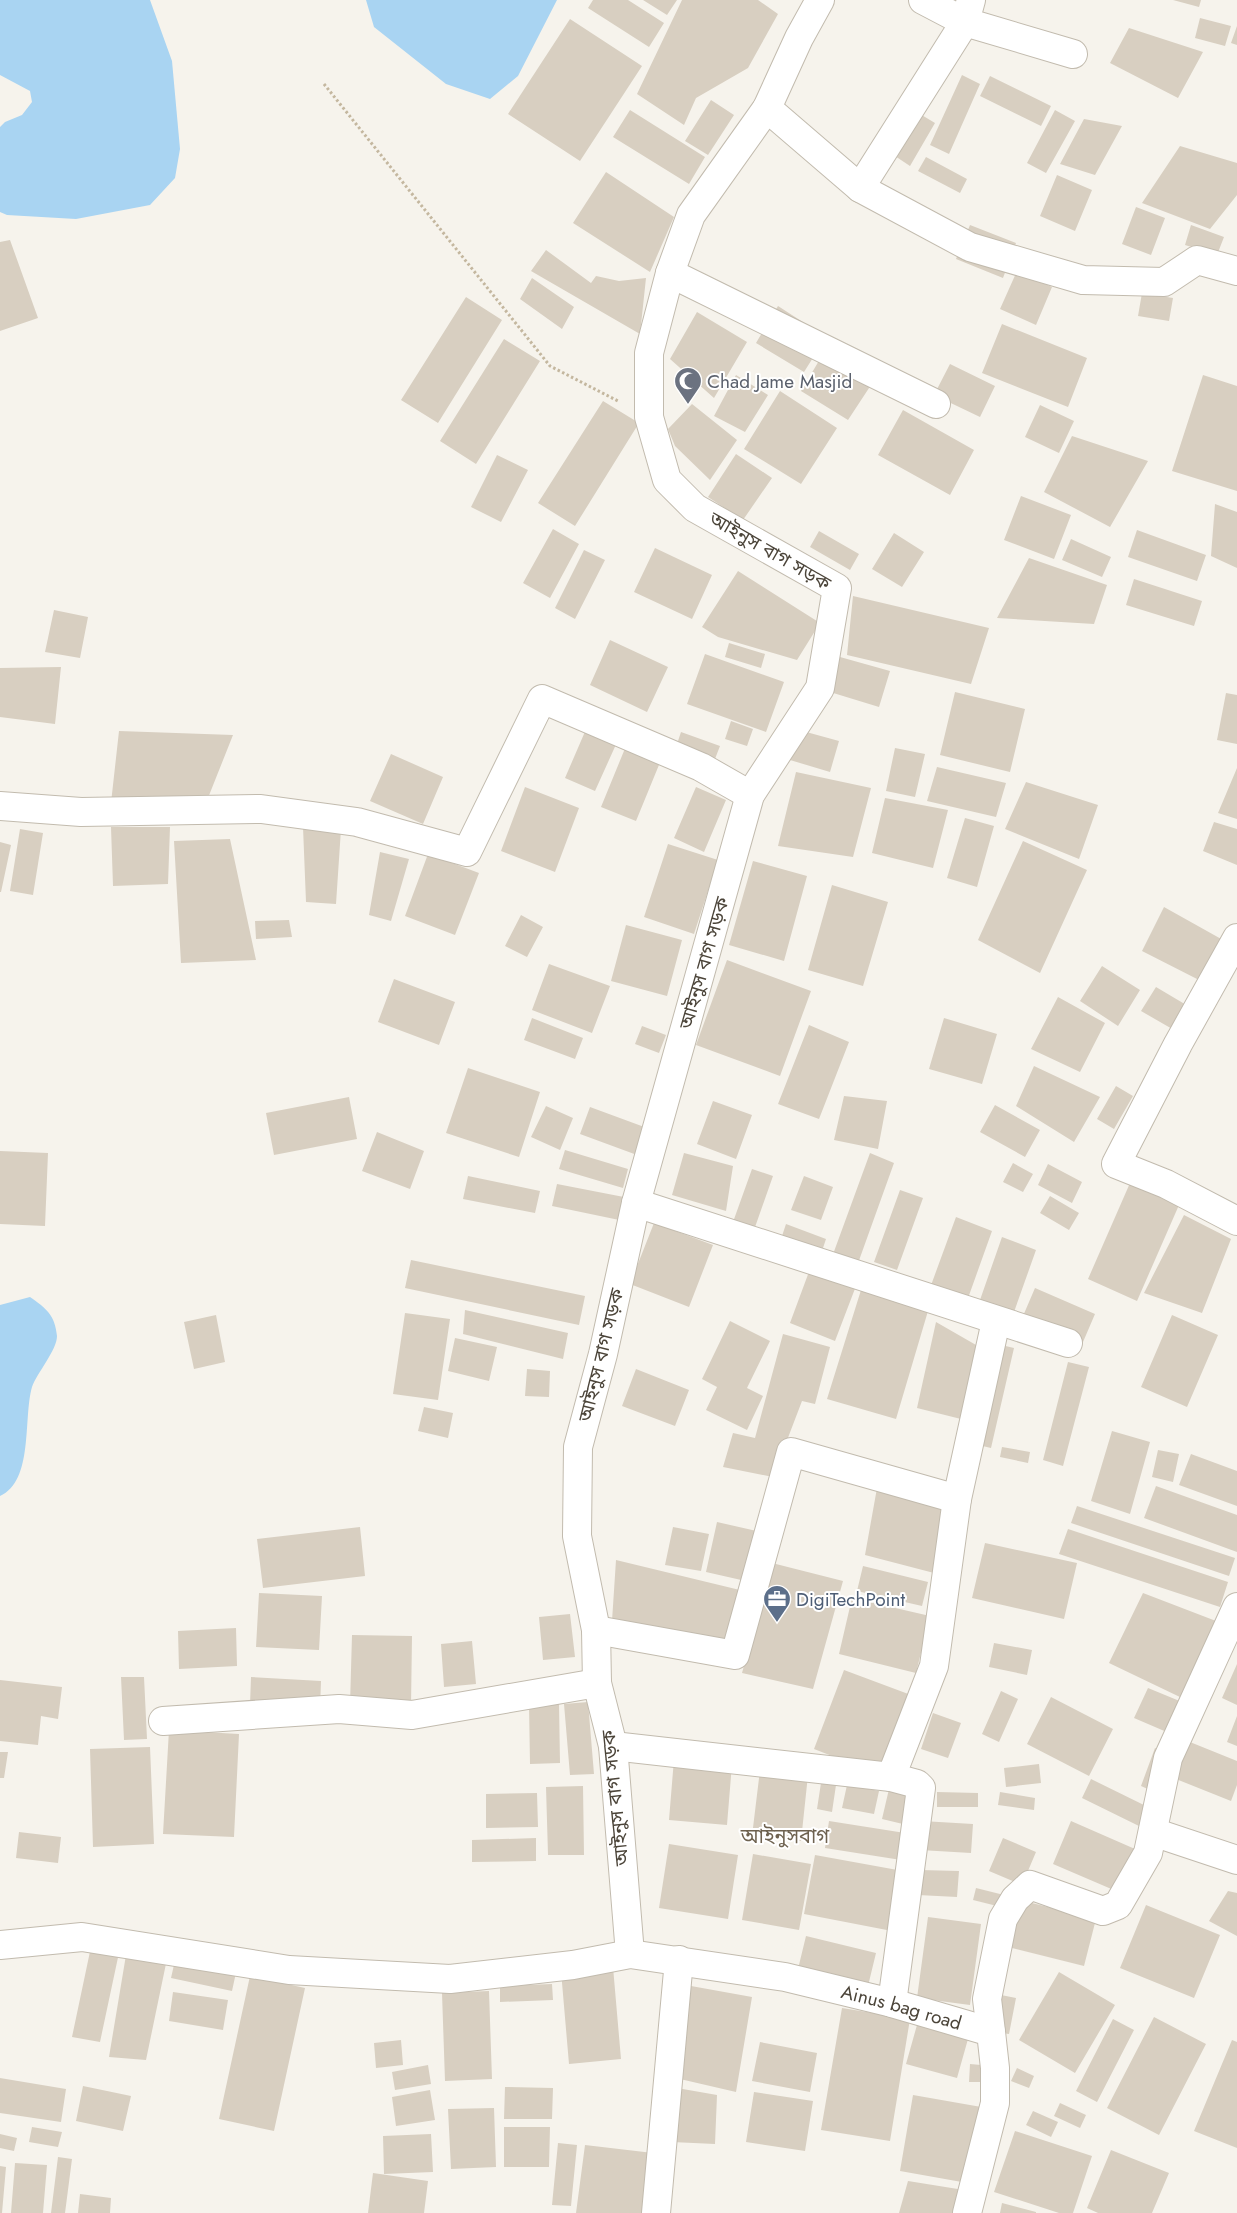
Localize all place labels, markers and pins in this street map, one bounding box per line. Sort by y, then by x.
mosque icon: Chad Jame Masjid [673,366,703,405]
place label: Chad Jame Masjid [707,368,852,395]
office icon: DigiTechPoint [762,1584,792,1623]
place label: DigiTechPoint [796,1586,906,1613]

